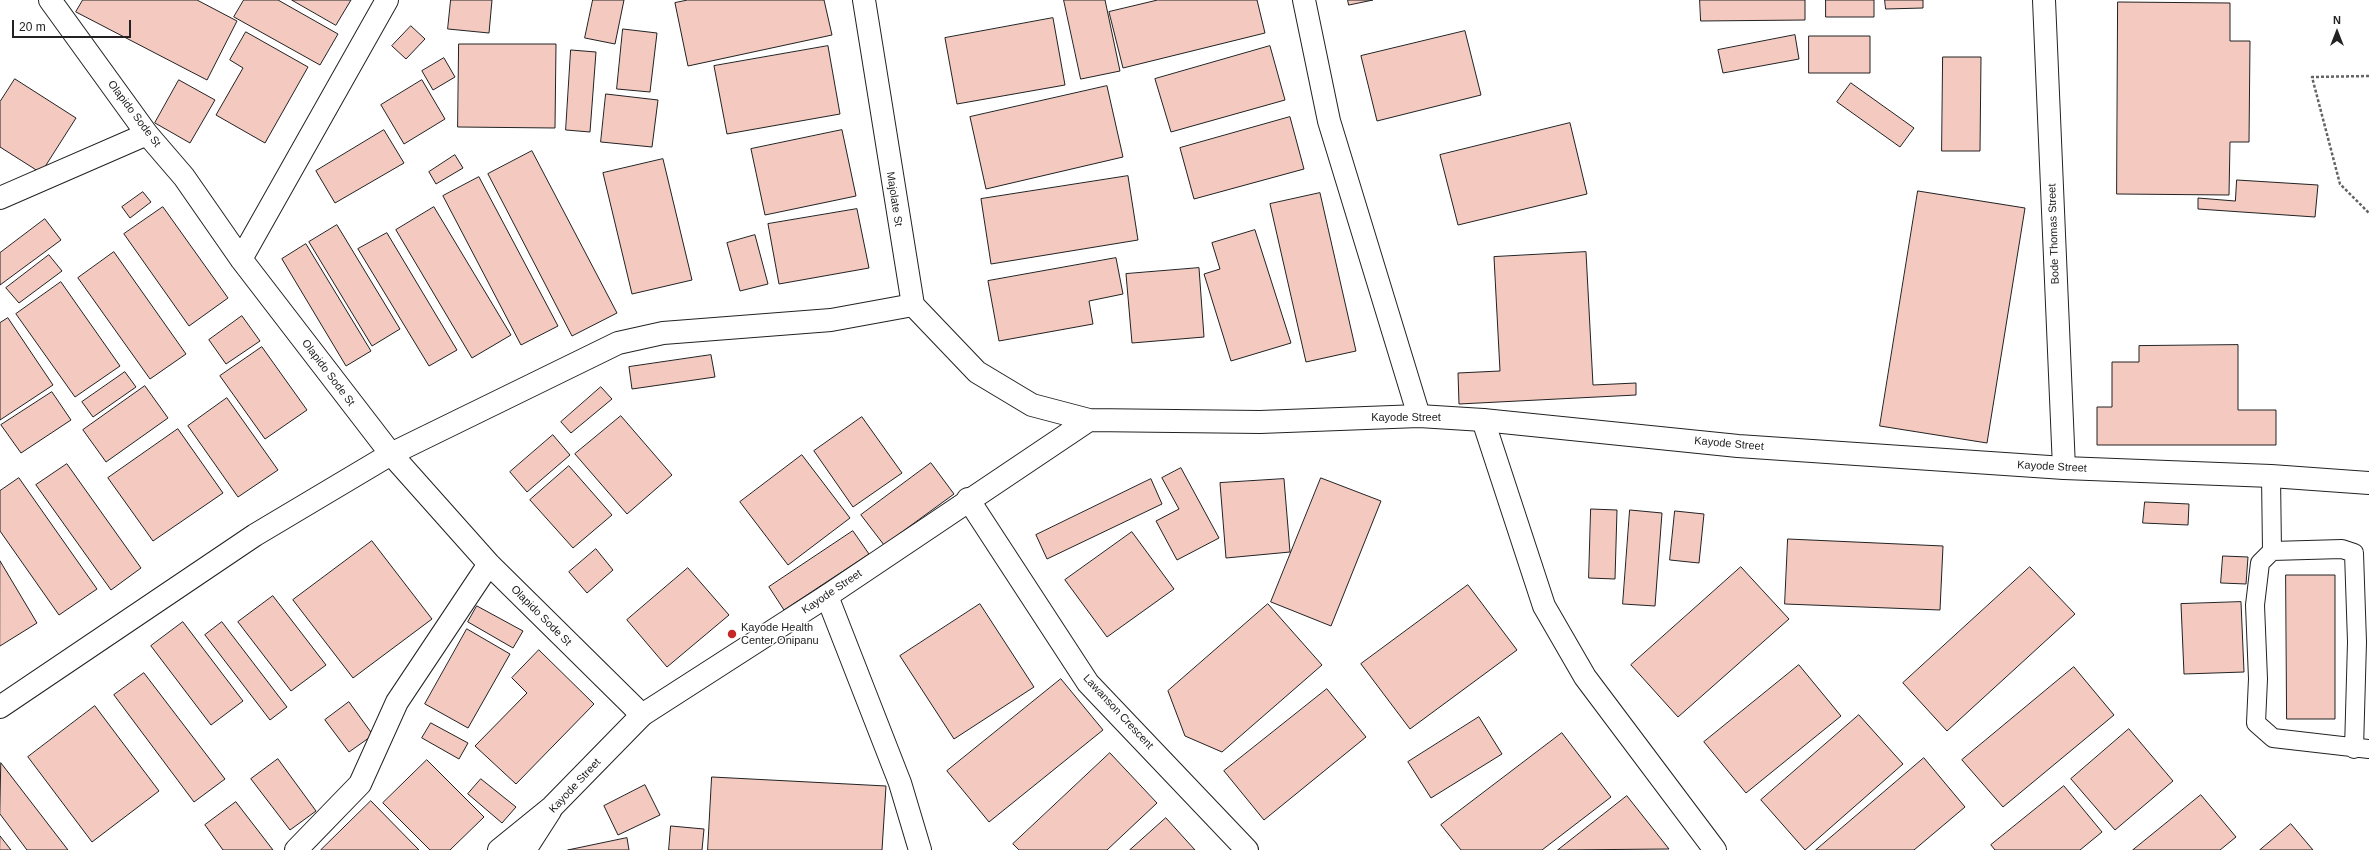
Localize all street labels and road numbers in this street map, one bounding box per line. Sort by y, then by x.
street label: Olapido Sode St [105,78,163,150]
street label: Majolate St [883,171,905,227]
street label: Bode Thomas Street [2046,183,2062,285]
street label: Olapido Sode St [299,337,357,409]
street label: Kayode Street [1371,411,1441,425]
street label: Kayode Street [1694,434,1764,454]
street label: Kayode Street [2017,459,2087,475]
street label: Kayode Street [799,567,865,617]
street label: Olapido Sode St [508,583,574,649]
street label: Lawanson Crescent [1080,672,1156,752]
street label: Kayode Street [546,756,604,816]

